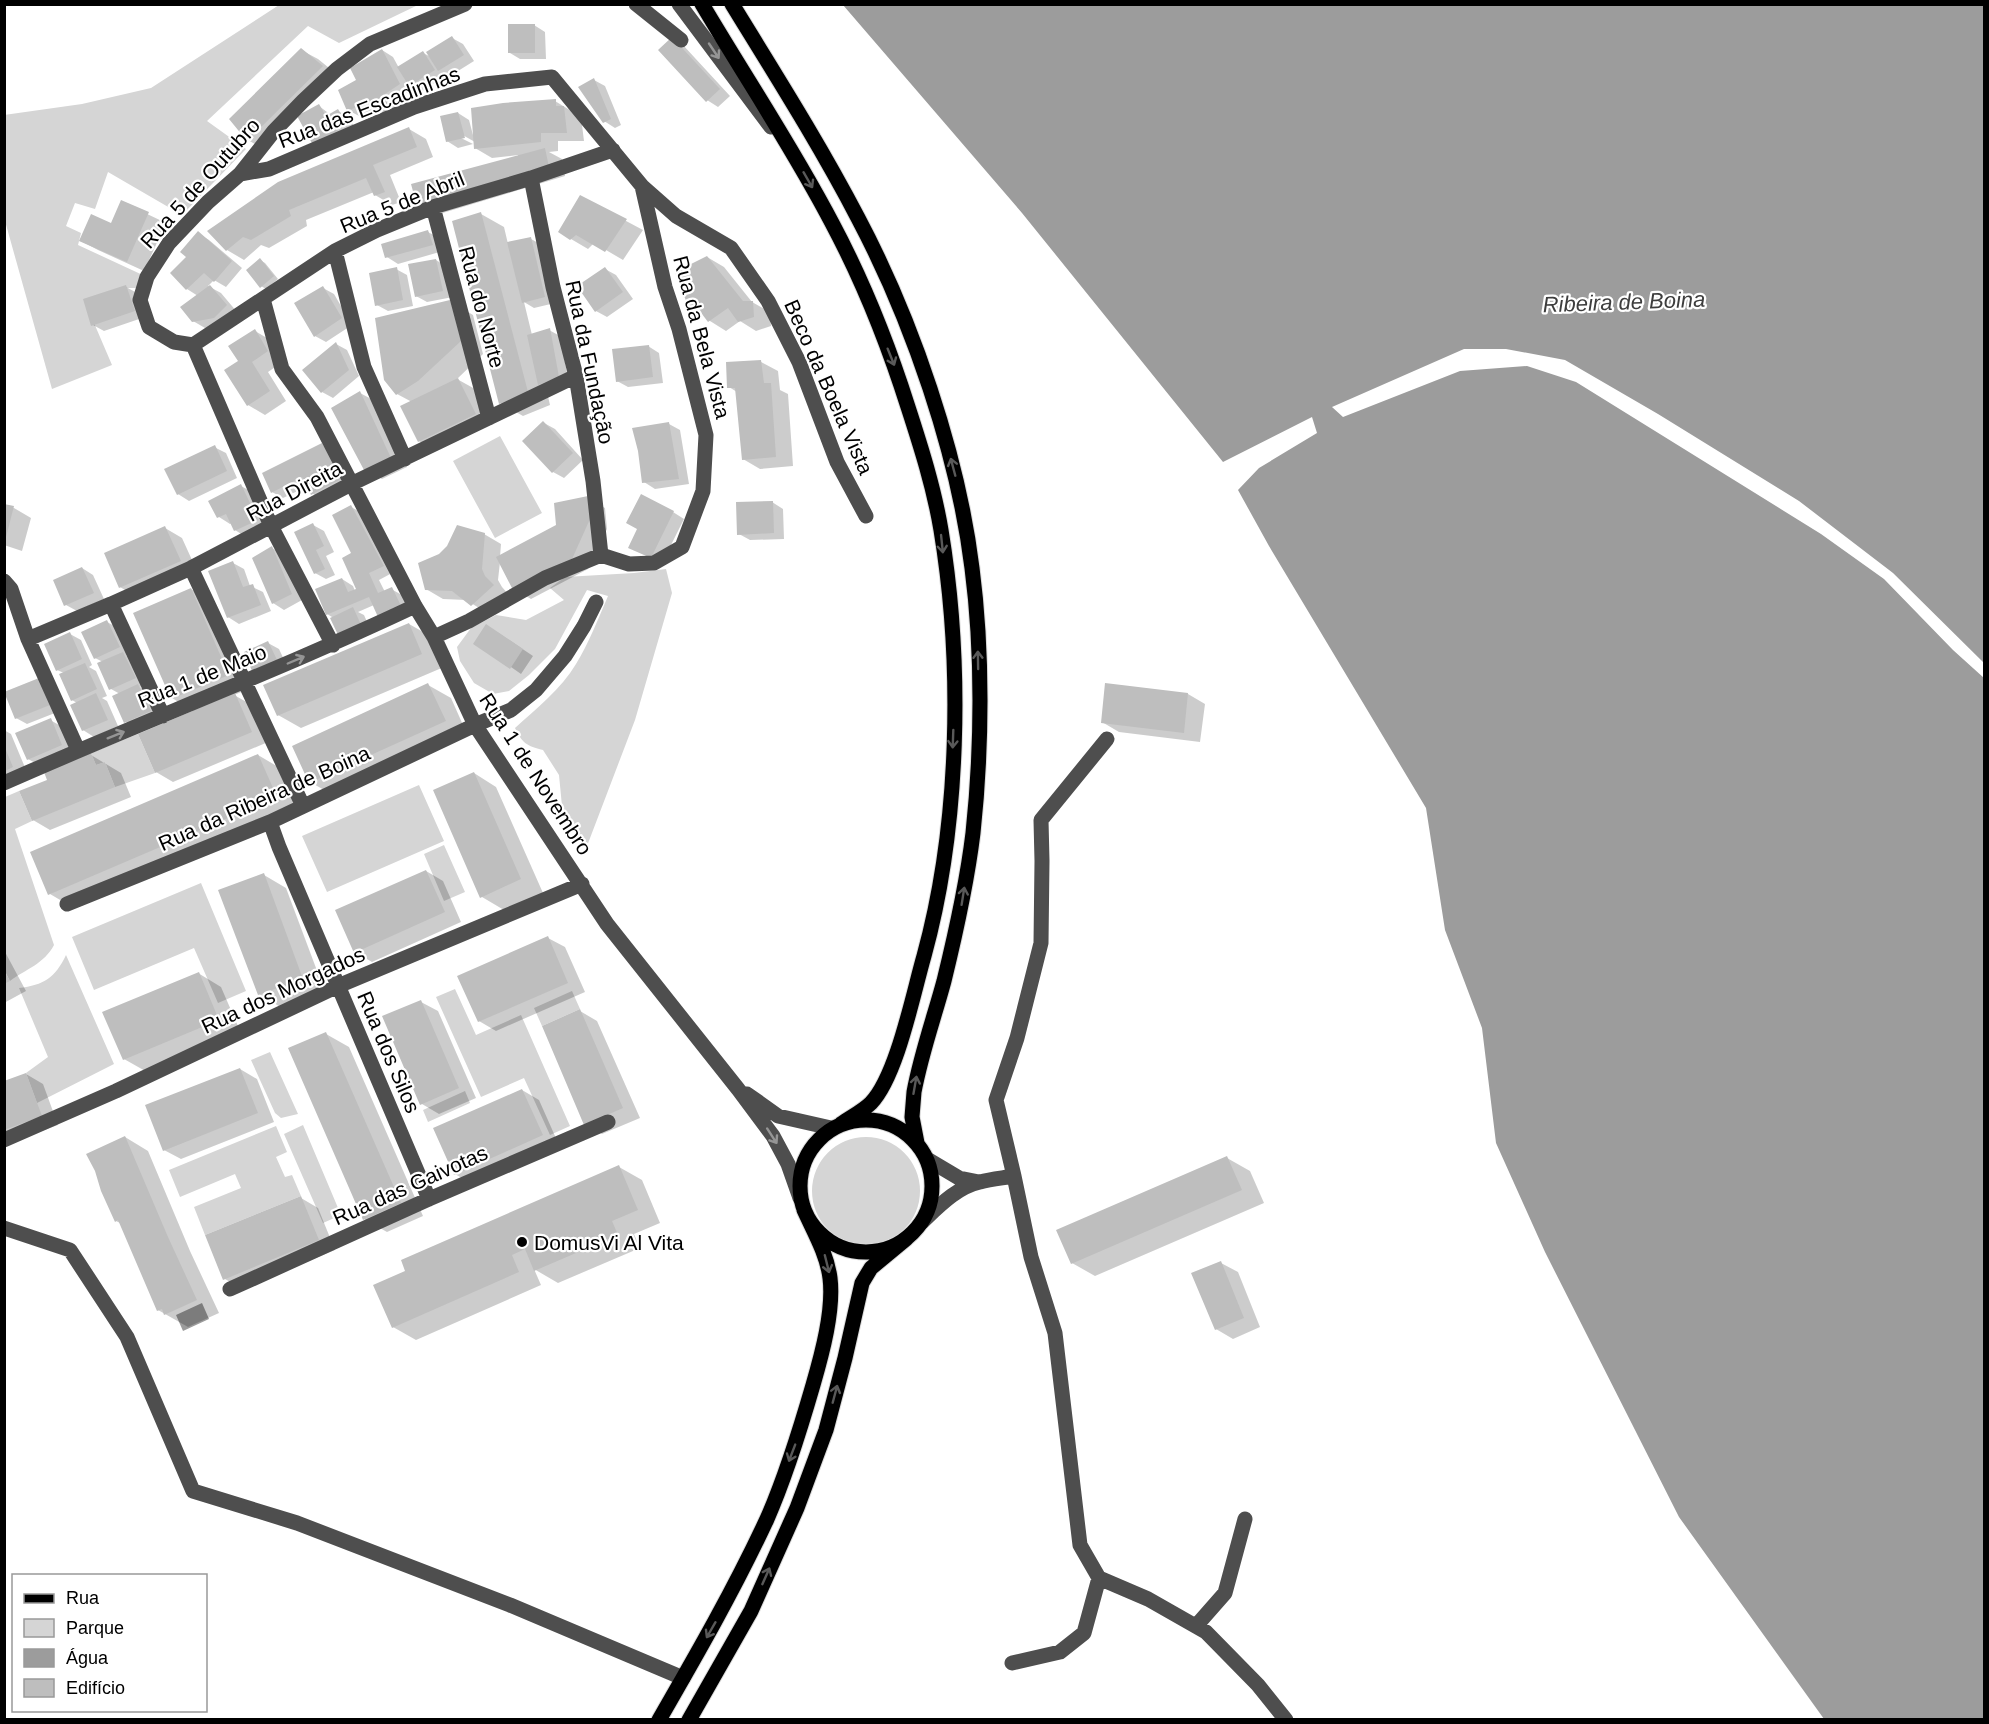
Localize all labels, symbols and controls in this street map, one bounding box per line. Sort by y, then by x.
one-way arrow [708,42,720,59]
street label: Rua das Escadinhas [275,62,463,152]
street label: Rua 5 de Outubro [136,113,264,253]
street label: Rua 5 de Abril [337,167,467,237]
one-way arrow [803,171,814,189]
street label: Rua do Norte [455,244,509,370]
street label: Rua da Bela Vista [669,253,735,421]
street label: Rua da Fundação [561,278,619,446]
water label: Ribeira de Boina [1542,287,1706,317]
street label: Beco da Boela Vista [780,296,878,478]
one-way arrow [886,347,897,365]
street label: Rua Direita [242,456,346,526]
one-way arrow [946,458,958,477]
one-way arrow [937,534,948,554]
street label: Rua 1 de Maio [134,640,270,712]
one-way arrow [972,650,984,670]
one-way arrow [287,654,305,665]
street label: Rua 1 de Novembro [475,689,597,859]
one-way arrow [948,728,959,748]
one-way arrow [106,729,125,740]
street label: Rua da Ribeira de Boina [155,741,373,855]
one-way arrow [957,887,968,906]
street label: Rua dos Morgados [198,942,368,1038]
street label: Rua dos Silos [353,988,425,1116]
one-way arrow [910,1076,921,1095]
one-way arrow [766,1128,779,1145]
street label: Rua das Gaivotas [329,1141,491,1229]
place label: DomusVi Al Vita [534,1231,684,1254]
marker: DomusVi Al Vita [515,1235,529,1249]
one-way arrow [821,1254,833,1273]
one-way arrow [830,1385,842,1404]
one-way arrow [785,1443,796,1462]
one-way arrow [761,1567,773,1585]
legend [12,1574,207,1712]
text: Rua [66,1588,100,1608]
text: Parque [66,1618,124,1638]
one-way arrow [704,1621,716,1638]
text: Água [66,1648,109,1668]
text: Edifício [66,1678,125,1698]

